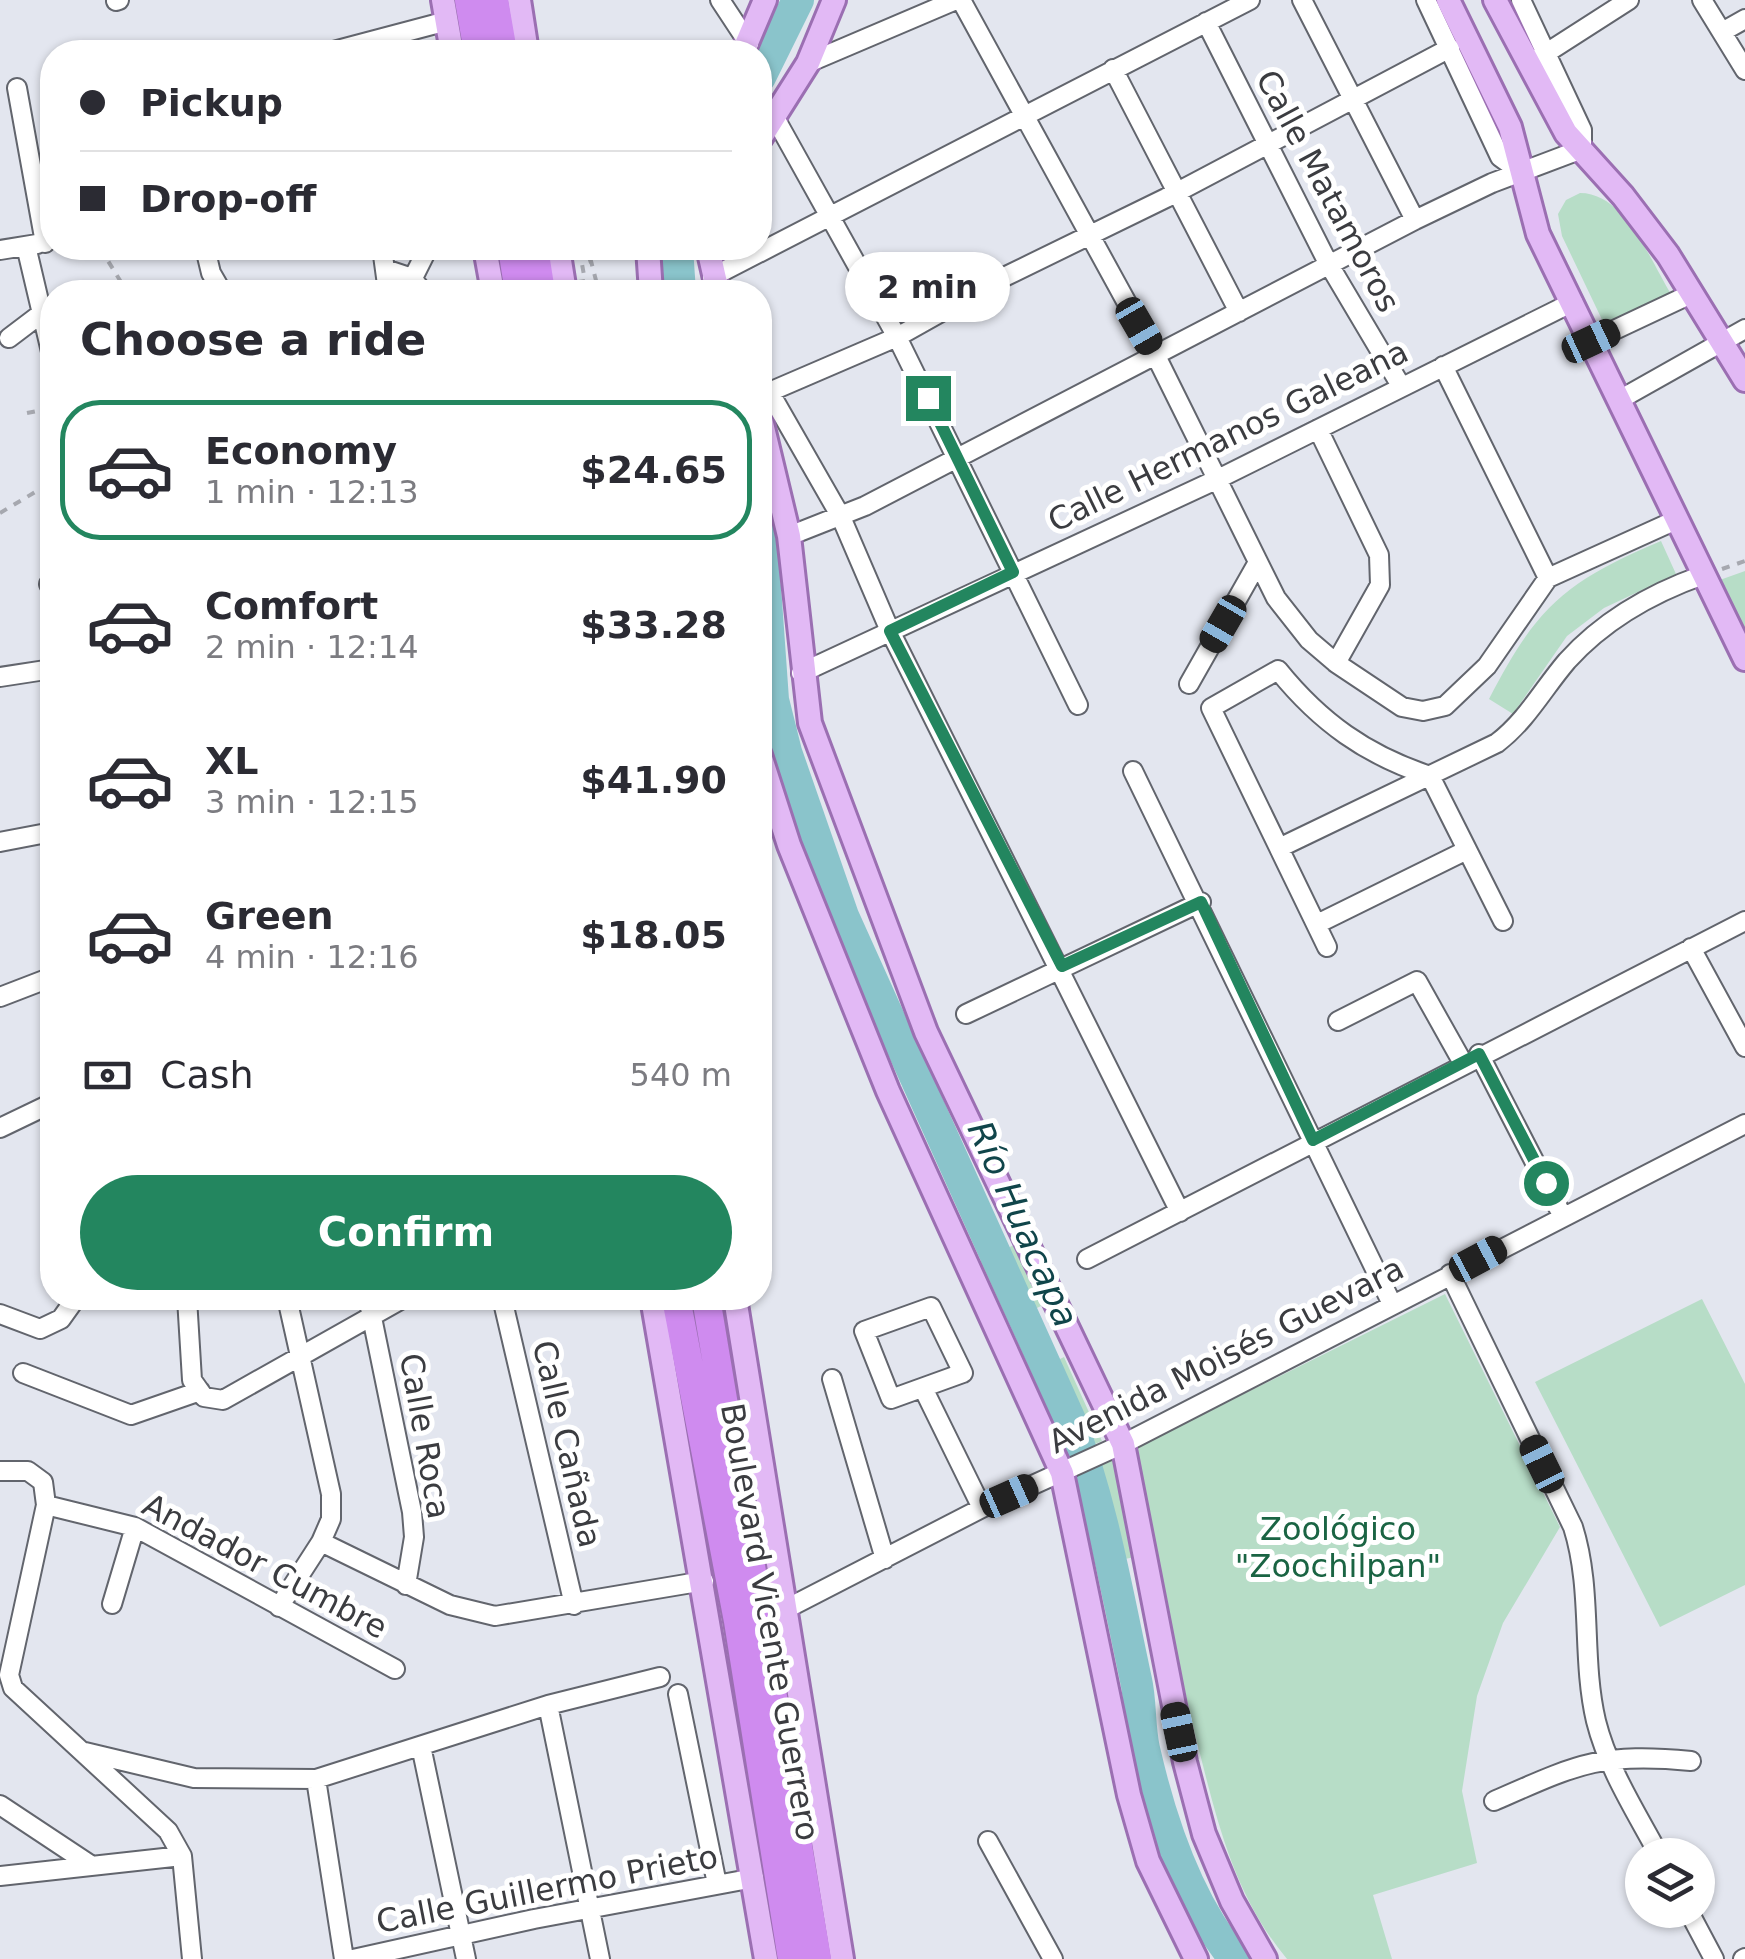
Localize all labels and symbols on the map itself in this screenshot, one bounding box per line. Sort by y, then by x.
street label: Calle Matamoros [1248,64,1408,318]
callout: 2 min [846,253,1010,323]
car [1111,293,1167,359]
car [1557,315,1625,367]
street label: Calle Hermanos Galeana [1042,332,1414,540]
route end [906,376,951,421]
car [1195,591,1251,657]
water label: Río Huacapa [960,1115,1086,1333]
route start [1524,1161,1569,1206]
car [1444,1232,1512,1286]
street label: Avenida Moisés Guevara [1042,1249,1410,1461]
street label: Calle Cañada [525,1337,609,1551]
street label: Calle Roca [392,1350,458,1522]
street label: Boulevard Vicente Guerrero [713,1400,827,1844]
car [1515,1430,1569,1498]
car [975,1470,1043,1522]
street label: Andador Cumbre [136,1485,394,1647]
park label: Zoológico "Zoochilpan" [1235,1510,1441,1585]
car [1158,1700,1200,1764]
street label: Calle Guillermo Prieto [373,1837,721,1941]

